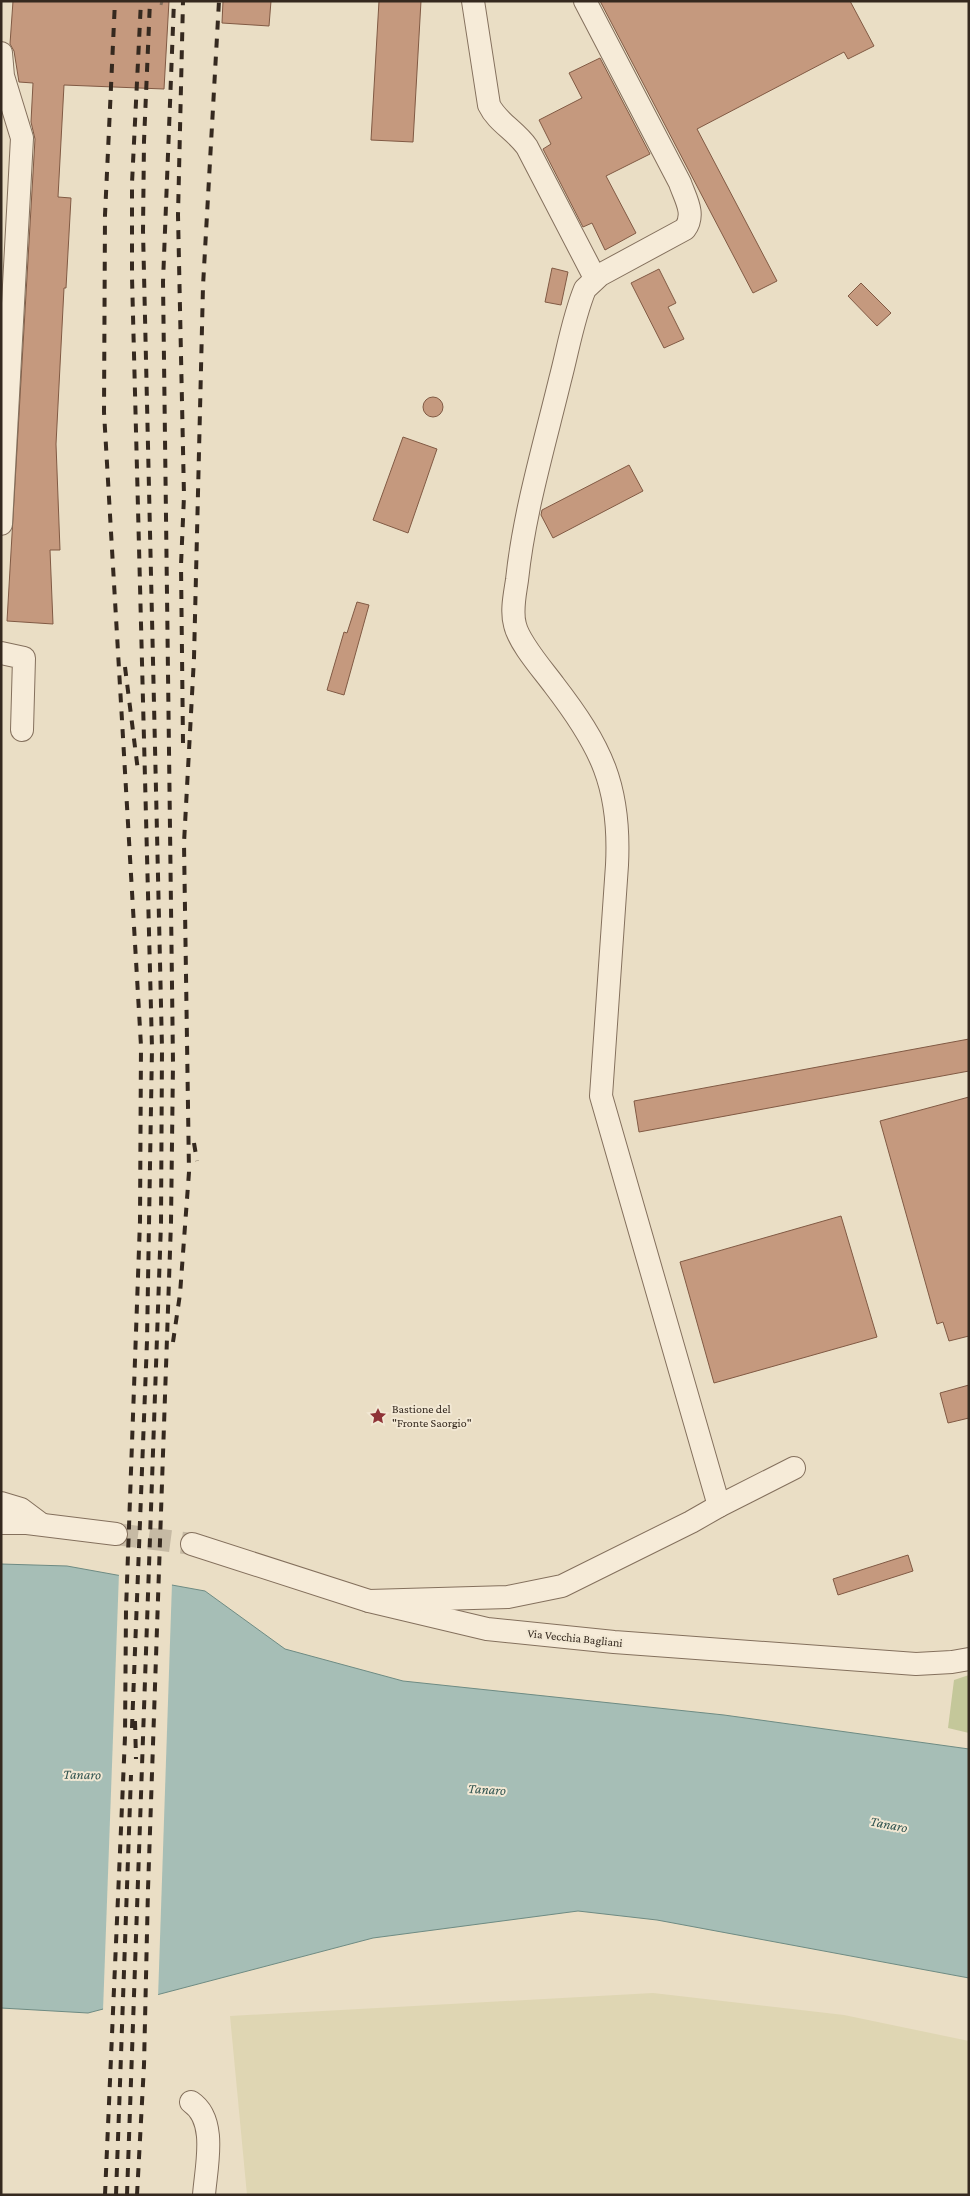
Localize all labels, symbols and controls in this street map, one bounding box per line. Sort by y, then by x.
place label: Bastione del "Fronte Saorgio" [392,1402,472,1430]
place icon: Bastione del "Fronte Saorgio" [368,1406,388,1426]
street label: Via Vecchia Bagliani [527,1626,623,1650]
water label: Tanaro [63,1766,101,1782]
water label: Tanaro [468,1780,506,1798]
water label: Tanaro [869,1813,909,1835]

